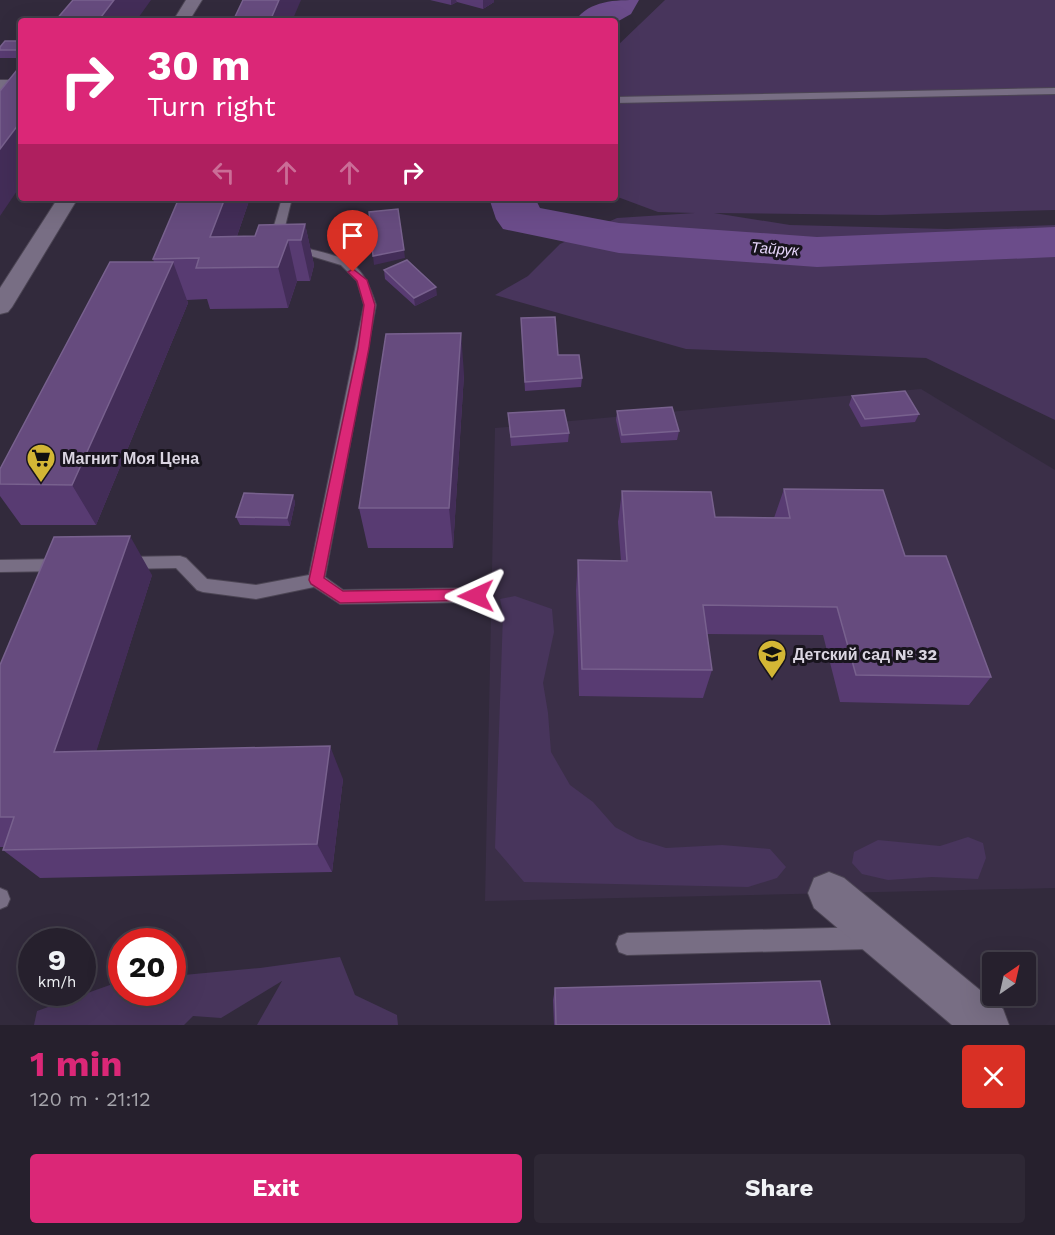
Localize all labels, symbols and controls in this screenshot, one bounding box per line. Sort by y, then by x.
text: 30 m [147,41,251,90]
icon: right [48,42,126,120]
text: Turn right [147,91,276,123]
icon: left [207,156,240,189]
icon: ahead [270,156,303,189]
icon: ahead [333,156,366,189]
icon: right [396,156,429,189]
pin [327,210,378,272]
icon: arrive [336,219,369,252]
water label: Тайрук [750,238,800,260]
supermarket icon: Магнит Моя Цена [25,442,57,484]
place label: Магнит Моя Цена [62,449,199,468]
position arrow [444,564,508,628]
school or university icon: Детский сад № 32 [756,638,788,680]
place label: Детский сад № 32 [793,645,937,664]
speed limit sign: 20 [108,928,186,1006]
text: 9 [48,942,66,977]
north arrow [982,952,1036,1006]
map controls [982,952,1036,1006]
text: km/h [38,973,76,991]
text: 1 min [30,1043,122,1085]
button: close [962,1045,1025,1108]
text: 120 m · 21:12 [30,1087,151,1111]
button: Exit [30,1154,522,1223]
button: Share [534,1154,1025,1223]

